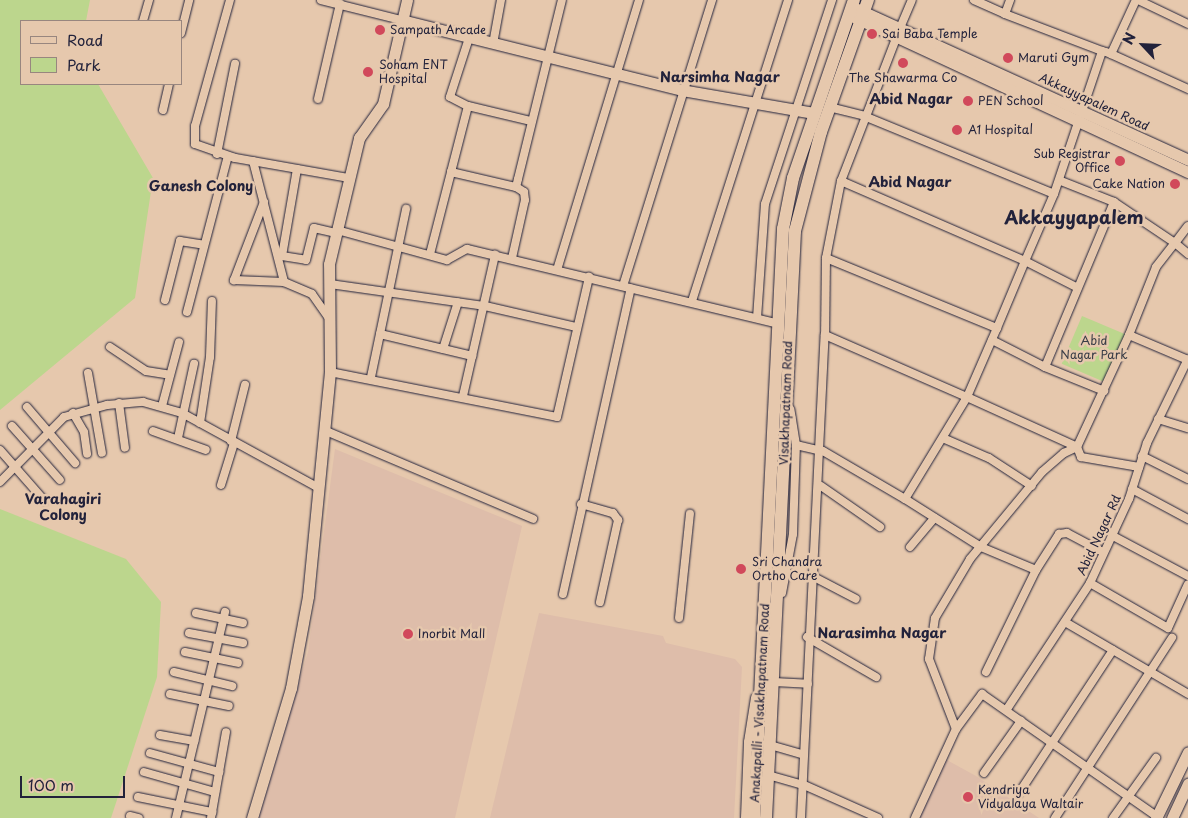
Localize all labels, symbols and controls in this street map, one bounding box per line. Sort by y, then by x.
legend [20,20,182,85]
north arrow [1118,20,1168,70]
place label: Sampath Arcade [390,23,487,37]
marker: Sampath Arcade [374,24,386,36]
place label: Sai Baba Temple [882,27,978,41]
text: Road [67,28,103,51]
marker: Sai Baba Temple [866,28,878,40]
text: N [1117,29,1141,48]
place label: Maruti Gym [1018,51,1089,65]
marker: Maruti Gym [1002,52,1014,64]
text: Park [67,53,101,76]
marker: The Shawarma Co [897,57,909,69]
place label: Soham ENT Hospital [379,58,448,86]
marker: Soham ENT Hospital [361,65,375,79]
district label: Narsimha Nagar [660,69,780,85]
street label: Akkayyapalem Road [1037,70,1151,134]
place label: The Shawarma Co [849,71,957,85]
district label: Abid Nagar [869,91,953,107]
place label: PEN School [978,94,1044,108]
marker: PEN School [962,95,974,107]
marker: A1 Hospital [950,123,964,137]
place label: A1 Hospital [968,123,1033,137]
place label: Sub Registrar Office [1033,147,1110,175]
marker: Sub Registrar Office [1114,155,1126,167]
district label: Abid Nagar [868,174,952,190]
place label: Cake Nation [1093,177,1165,191]
district label: Ganesh Colony [148,178,254,194]
marker: Cake Nation [1169,178,1181,190]
district label: Akkayyapalem [1004,206,1144,228]
park label: Abid Nagar Park [1060,334,1128,362]
street label: Visakhapatnam Road [777,341,795,465]
district label: Varahagiri Colony [25,491,101,524]
street label: Abid Nagar Rd [1074,493,1124,577]
place label: Sri Chandra Ortho Care [752,555,823,583]
marker: Sri Chandra Ortho Care [734,562,748,576]
street label: Anakapalli - Visakhapatnam Road [748,603,772,803]
district label: Narasimha Nagar [818,625,946,641]
place label: Inorbit Mall [418,627,486,641]
marker: Inorbit Mall [402,628,414,640]
scale bar [22,766,128,798]
text: 100 m [28,773,74,796]
place label: Kendriya Vidyalaya Waltair [978,783,1084,811]
marker: Kendriya Vidyalaya Waltair [962,791,974,803]

